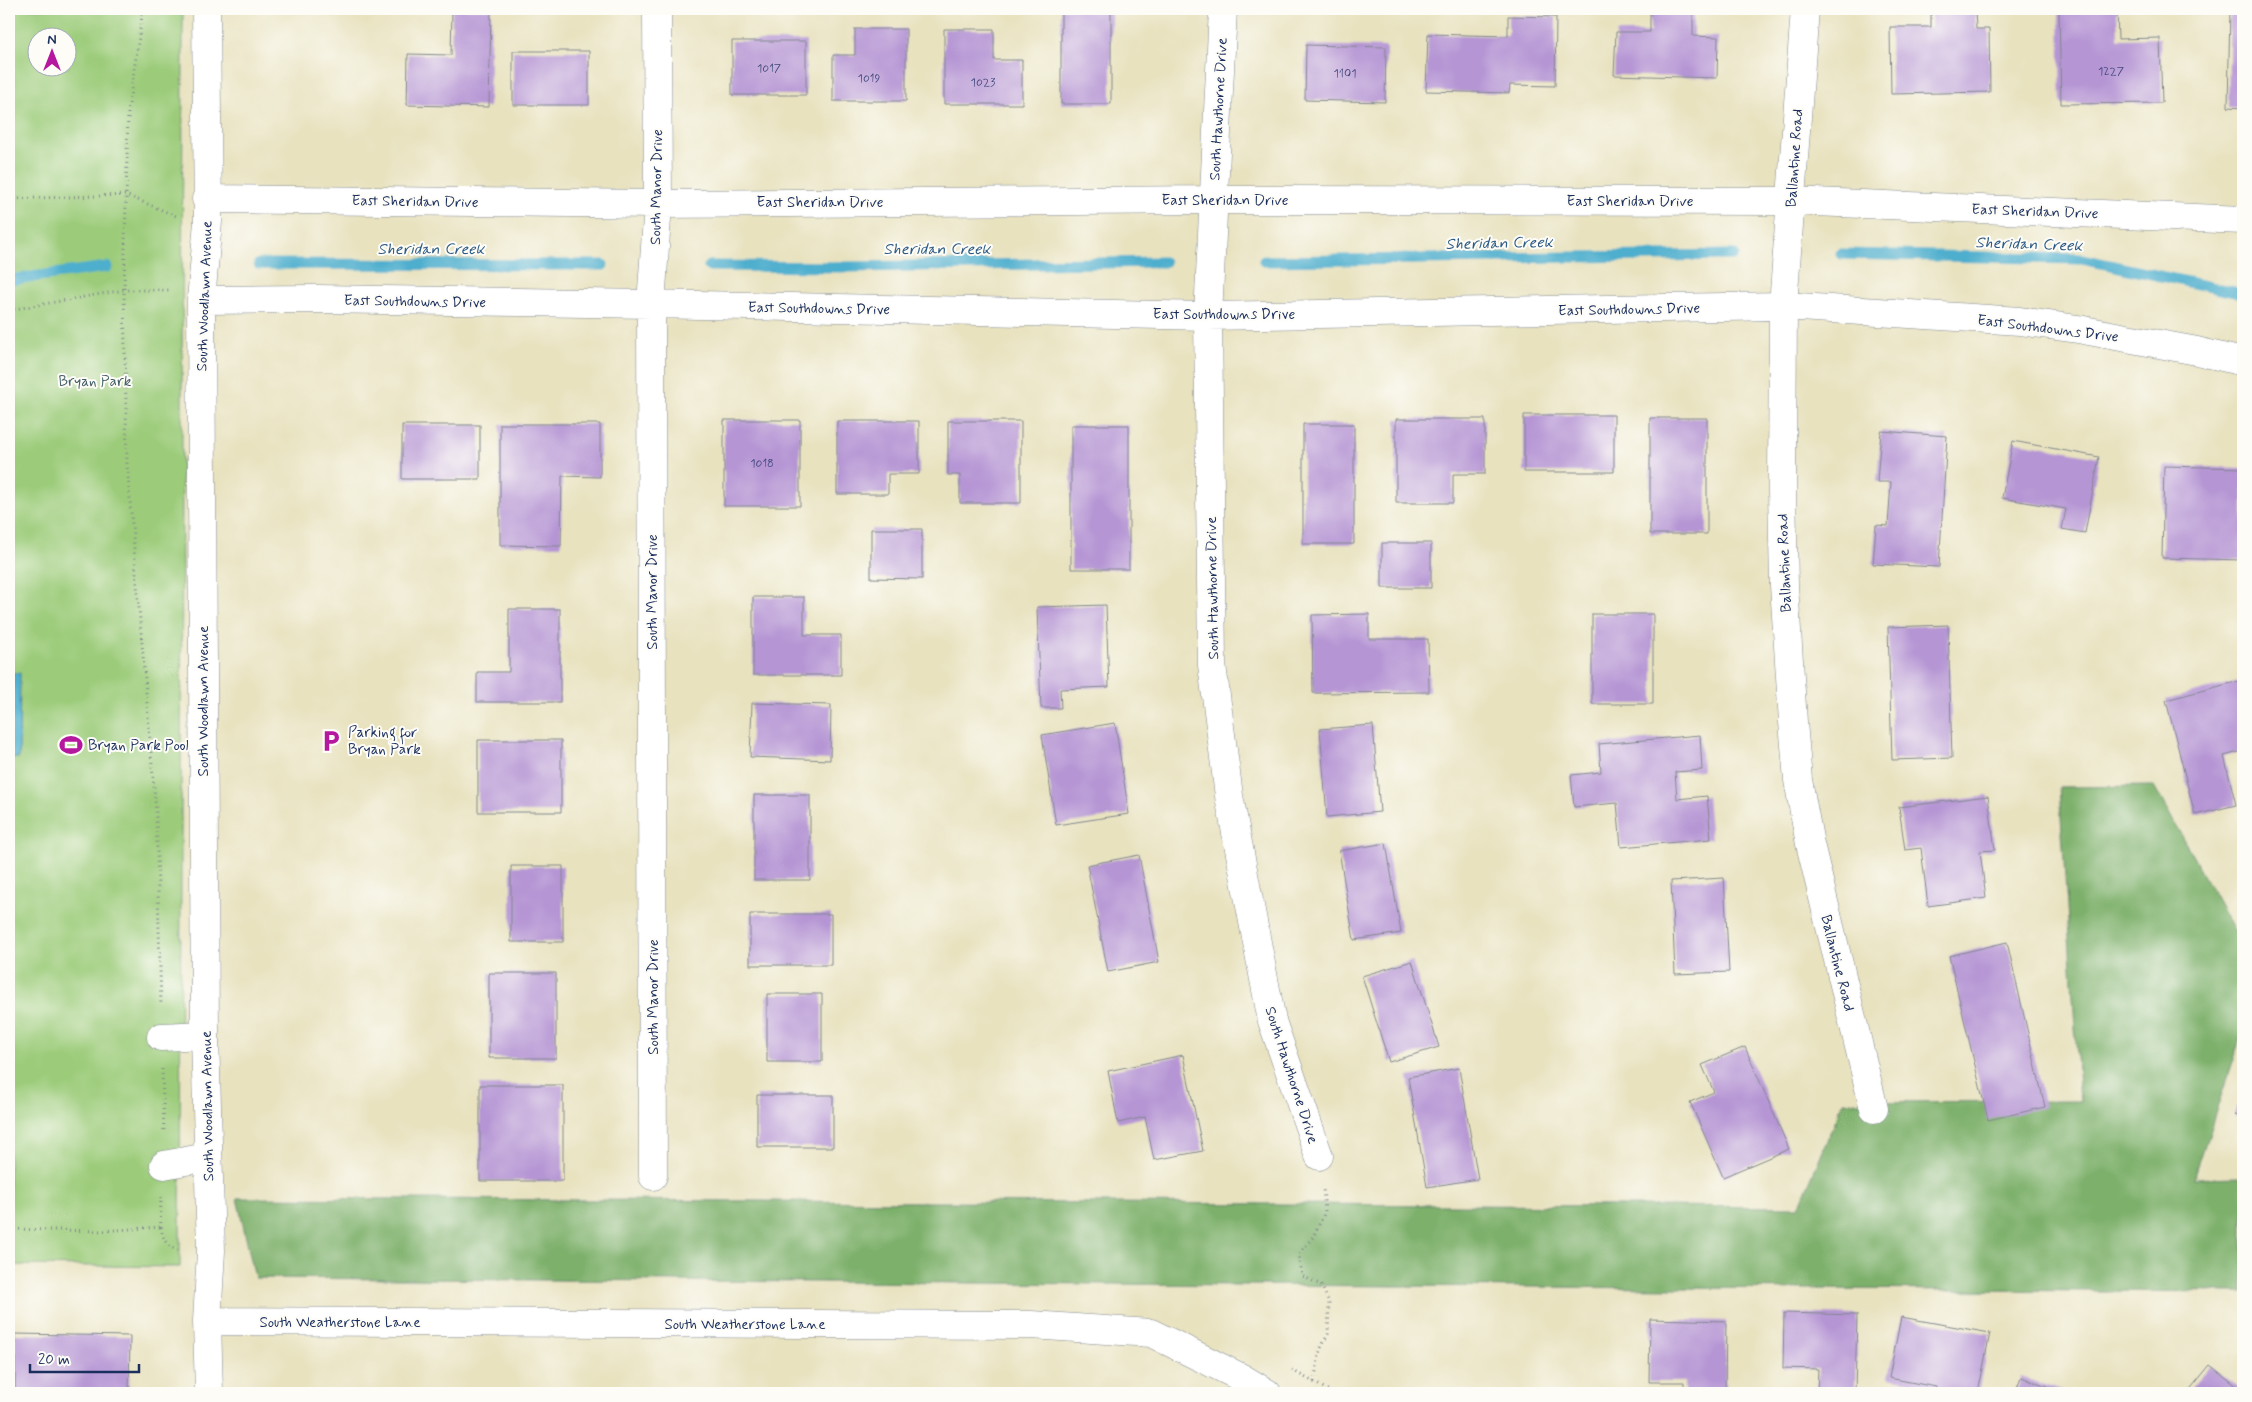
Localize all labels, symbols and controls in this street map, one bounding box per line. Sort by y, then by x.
north arrow [28,28,78,78]
text: N [47,31,57,49]
street label: South Hawthorne Drive [1205,37,1233,181]
house number: 1017 [757,61,781,77]
house number: 1227 [2098,64,2124,80]
house number: 1101 [1333,66,1357,82]
house number: 1019 [858,71,880,87]
house number: 1023 [971,75,996,91]
street label: Ballantine Road [1782,108,1808,208]
street label: South Manor Drive [646,129,668,245]
street label: East Sheridan Drive [351,191,479,213]
street label: East Sheridan Drive [1161,191,1289,211]
street label: East Sheridan Drive [1566,192,1694,212]
street label: East Sheridan Drive [756,193,884,213]
street label: East Sheridan Drive [1971,200,2099,224]
street label: South Woodlawn Avenue [192,220,218,372]
water label: Sheridan Creek [1445,232,1554,255]
water label: Sheridan Creek [1975,232,2084,257]
water label: Sheridan Creek [377,239,486,260]
water label: Sheridan Creek [883,239,992,260]
street label: East Southdowns Drive [344,291,487,313]
street label: East Southdowns Drive [748,298,891,320]
street label: East Southdowns Drive [1558,299,1701,321]
street label: East Southdowns Drive [1153,305,1295,325]
street label: East Southdowns Drive [1976,310,2120,348]
park label: Bryan Park [59,372,132,392]
house number: 1018 [750,456,774,472]
street label: Ballantine Road [1773,513,1797,613]
street label: South Hawthorne Drive [1202,516,1224,660]
street label: South Manor Drive [643,534,663,650]
street label: South Woodlawn Avenue [194,626,214,776]
place label: Parking for Bryan Park [348,723,421,760]
parking icon: Parking for Bryan Park [318,728,344,754]
sports icon: Bryan Park Pool [58,732,84,758]
place label: Bryan Park Pool [88,736,189,756]
street label: Ballantine Road [1815,913,1859,1014]
street label: South Manor Drive [644,939,664,1055]
street label: South Hawthorne Drive [1259,1004,1323,1146]
street label: South Woodlawn Avenue [197,1030,219,1182]
street label: South Weatherstone Lane [259,1313,421,1333]
street label: South Weatherstone Lane [664,1315,826,1335]
scale bar [30,1342,139,1374]
text: 20 m [38,1350,70,1370]

